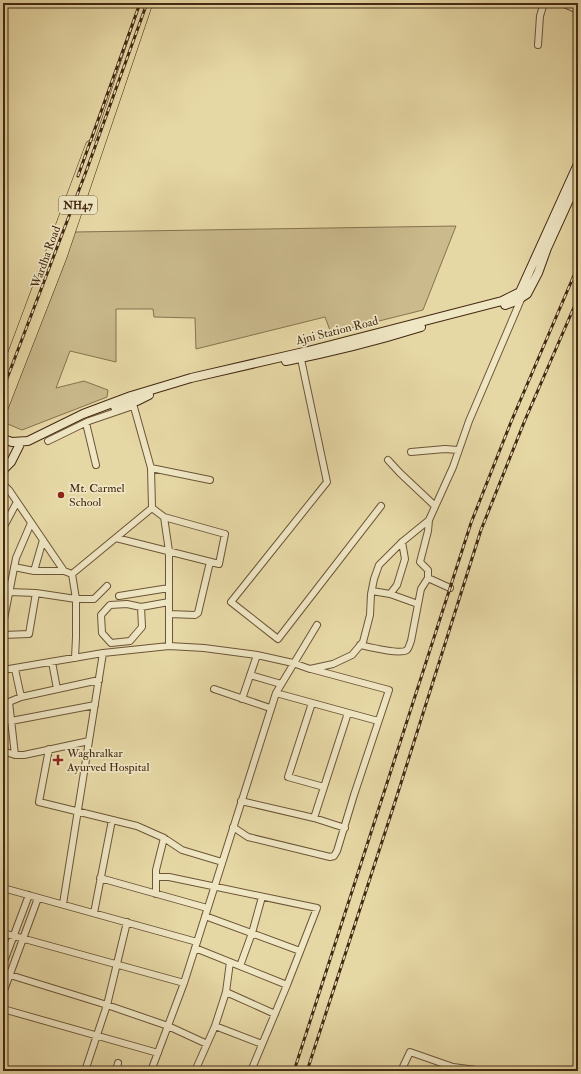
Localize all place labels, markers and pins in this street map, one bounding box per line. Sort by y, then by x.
place label: Mt. Carmel School [69,481,125,510]
marker: Mt. Carmel School [56,490,66,500]
place label: Waghralkar Ayurved Hospital [66,746,150,775]
marker: Waghralkar Ayurved Hospital [52,754,64,766]

